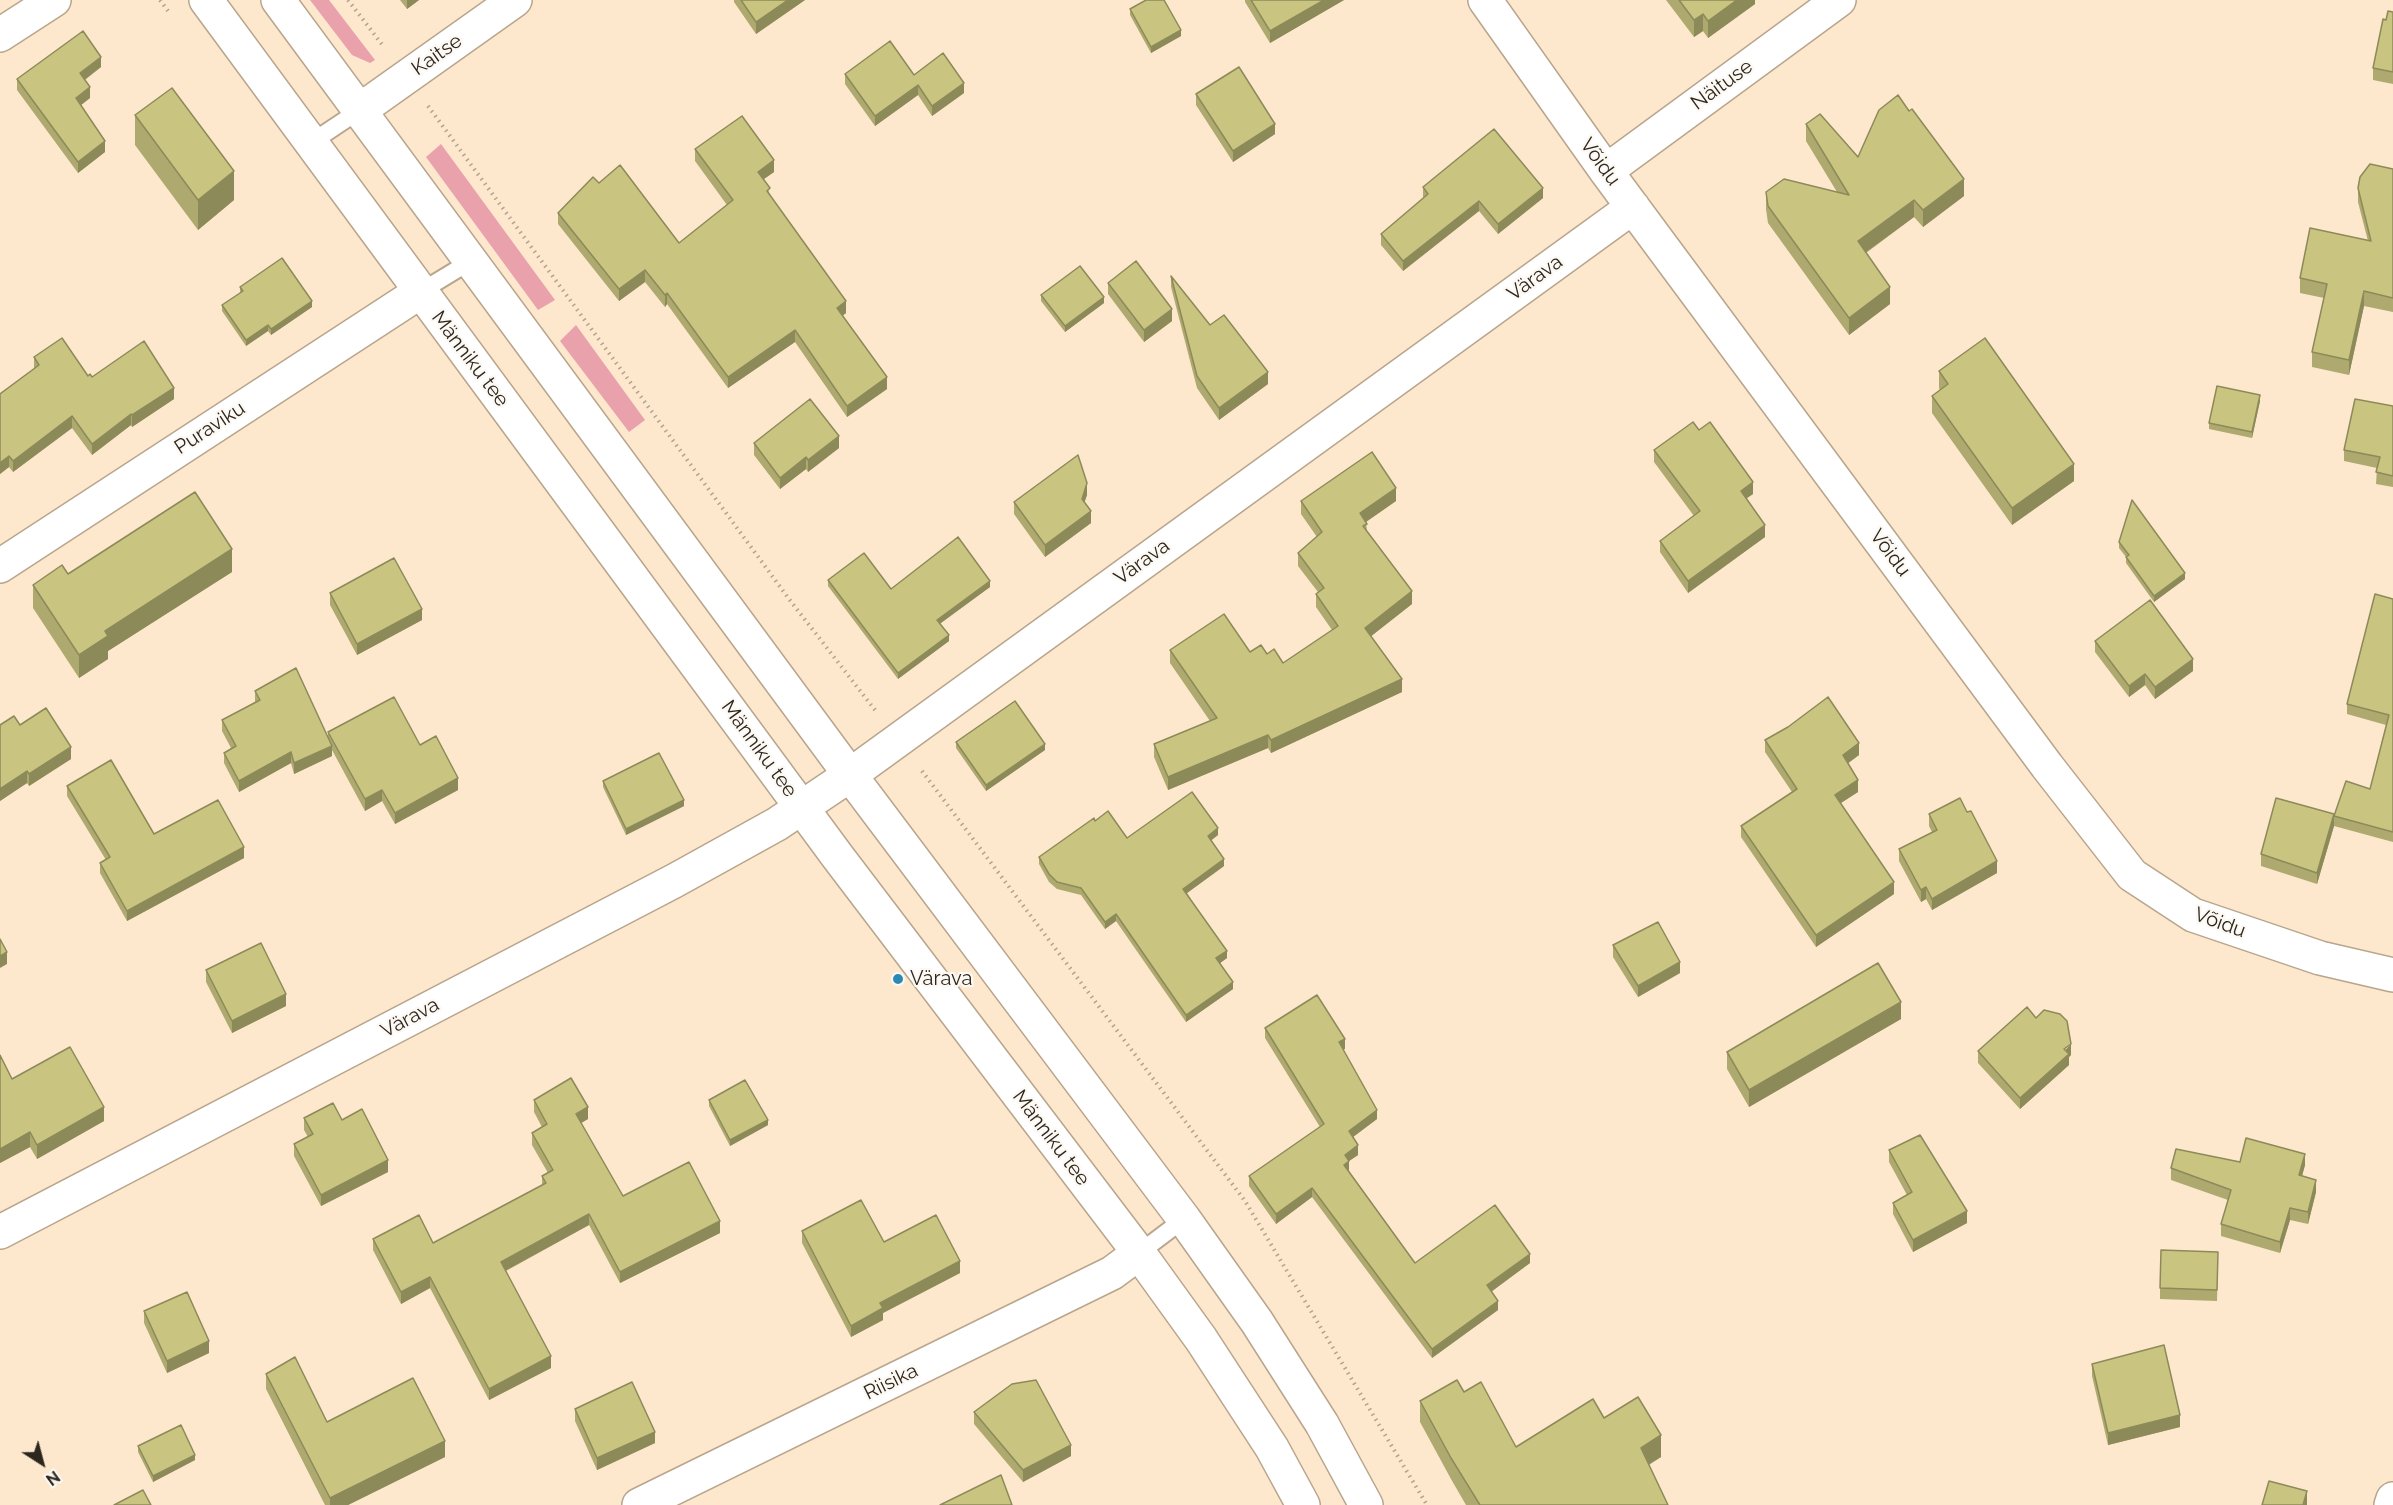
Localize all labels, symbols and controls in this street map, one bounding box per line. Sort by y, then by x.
street label: Kaitse [407,29,467,81]
street label: Näituse [1686,55,1758,115]
street label: Võidu [1575,134,1625,190]
street label: Värava [1503,250,1567,306]
street label: Männiku tee [426,306,514,412]
street label: Puraviku [170,396,250,460]
street label: Võidu [1865,525,1915,581]
street label: Värava [1110,534,1174,590]
street label: Männiku tee [716,696,802,802]
street label: Võidu [2191,903,2249,943]
place label: Värava [910,967,972,991]
marker: Värava [891,972,905,986]
street label: Värava [377,993,443,1043]
street label: Männiku tee [1007,1085,1095,1191]
street label: Riisika [860,1359,922,1405]
north arrow [12,1433,72,1493]
text: N [42,1467,63,1489]

